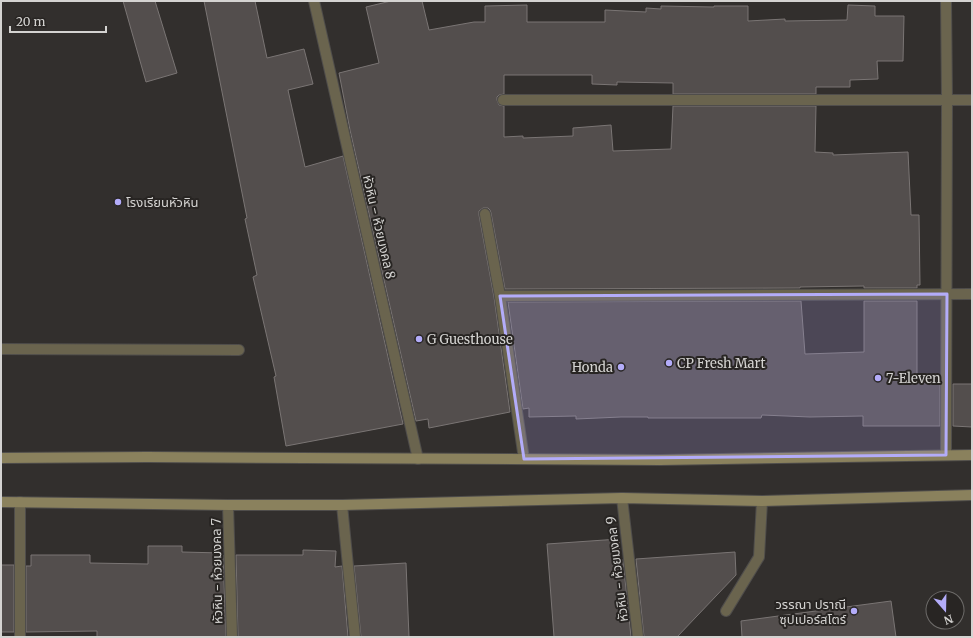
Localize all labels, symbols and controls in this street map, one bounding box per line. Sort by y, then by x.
scale bar [10,8,106,34]
text: 20 m [16,14,45,29]
street label: หัวหิน - ห้วยมงคล 8 [359,173,399,281]
place label: โรงเรียนหัวหิน [126,194,199,211]
marker: โรงเรียนหัวหิน [113,197,123,207]
place label: G Guesthouse [427,331,513,348]
marker: G Guesthouse [414,334,424,344]
place label: CP Fresh Mart [677,355,766,372]
marker: CP Fresh Mart [664,358,674,368]
place label: Honda [572,359,613,376]
marker: Honda [616,362,626,372]
place label: 7-Eleven [886,370,941,387]
marker: 7-Eleven [873,373,883,383]
street label: หัวหิน - ห้วยมงคล 9 [602,515,632,623]
street label: หัวหิน - ห้วยมงคล 7 [208,517,226,624]
north arrow [925,590,965,630]
place label: วรรณา ปราณี ซุปเปอร์สโตร์ [775,596,847,628]
marker: วรรณา ปราณี ซุปเปอร์สโตร์ [849,606,859,616]
text: N [942,611,955,628]

